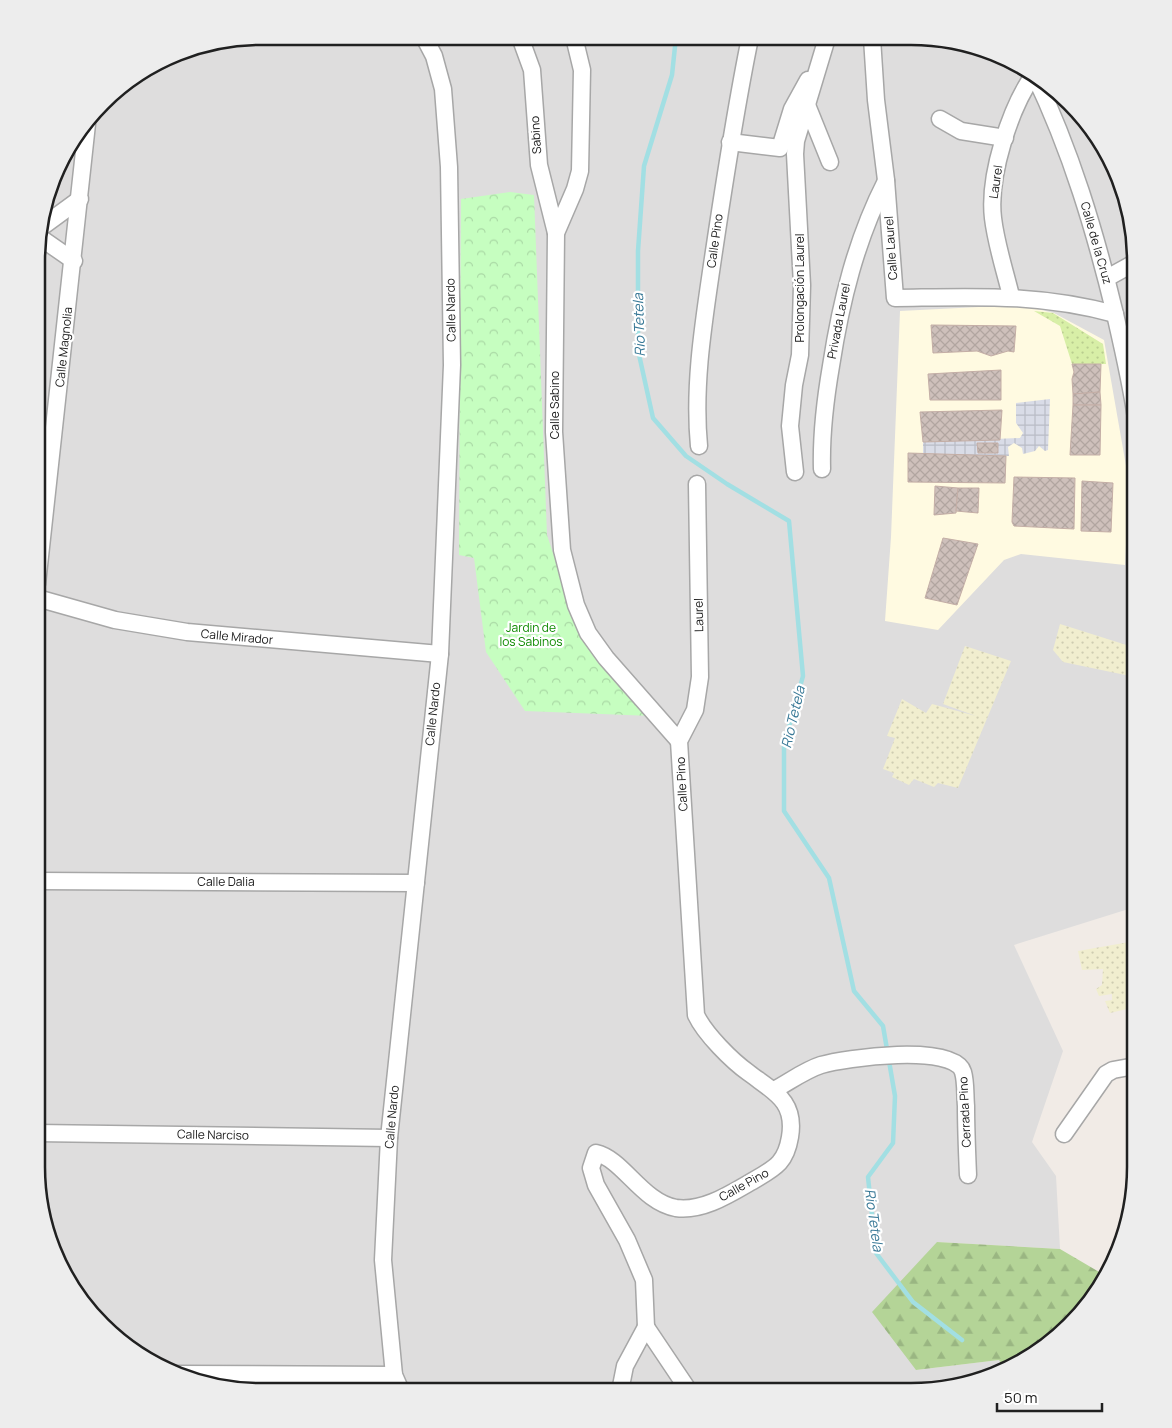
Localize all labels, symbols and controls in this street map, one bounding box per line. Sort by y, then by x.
street label: Sabino [526,115,545,155]
street label: Laurel [985,164,1006,200]
street label: Calle de la Cruz [1077,200,1116,286]
street label: Calle Pino [702,213,727,269]
street label: Calle Laurel [880,215,901,281]
street label: Prolongación Laurel [791,233,808,343]
street label: Calle Nardo [441,278,460,342]
street label: Privada Laurel [823,282,854,360]
water label: Rio Tetela [628,292,649,357]
street label: Calle Magnolia [51,306,76,388]
street label: Calle Sabino [546,371,563,439]
street label: Laurel [690,598,707,632]
park label: Jardin de los Sabinos [500,619,562,650]
street label: Calle Mirador [200,625,275,648]
street label: Calle Nardo [421,681,444,746]
water label: Rio Tetela [776,683,809,750]
street label: Calle Pino [672,756,691,812]
street label: Calle Dalia [197,873,255,890]
street label: Cerrada Pino [954,1076,975,1148]
street label: Calle Nardo [380,1085,403,1149]
street label: Calle Narciso [177,1125,249,1144]
street label: Calle Pino [716,1164,772,1205]
water label: Rio Tetela [861,1187,888,1254]
scale bar [997,1380,1102,1412]
text: 50 m [1004,1387,1038,1408]

